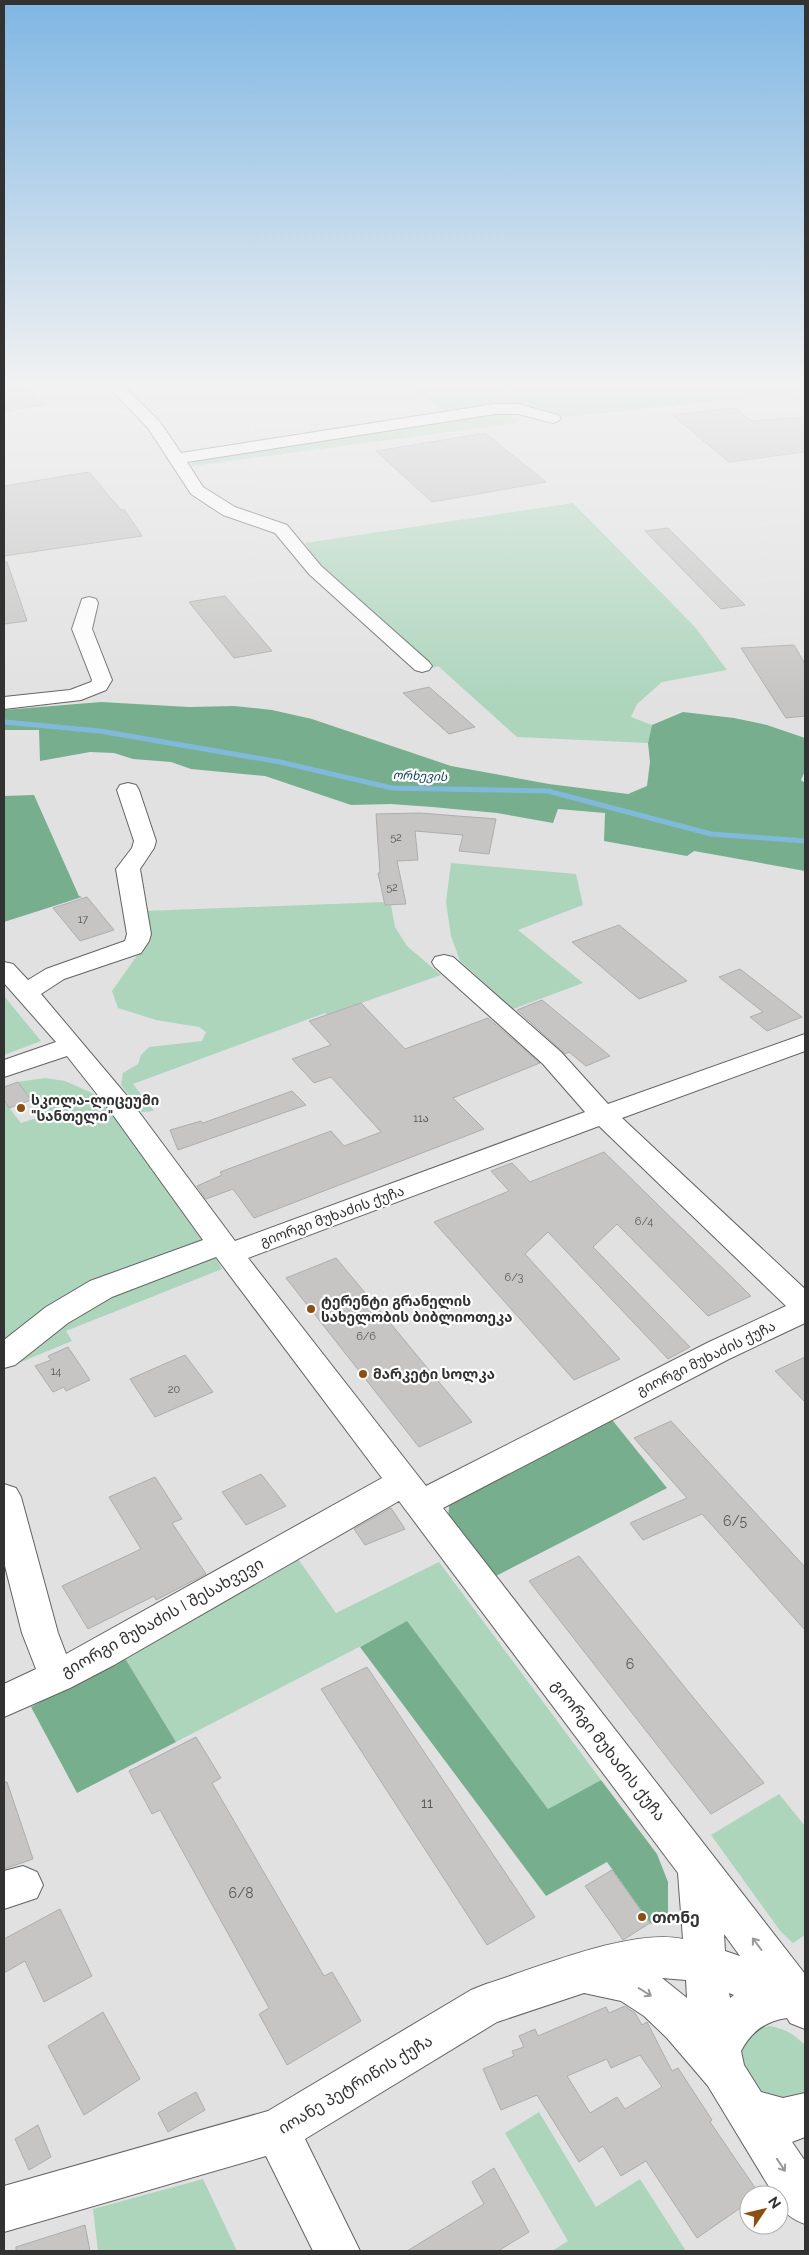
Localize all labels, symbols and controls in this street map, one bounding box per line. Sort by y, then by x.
water label: ორხევის [393,768,448,784]
house number: 52 [390,831,402,844]
house number: 52 [386,881,398,894]
house number: 17 [78,913,88,926]
place label: სკოლა-ლიცეუმი "სანთელი" [31,1092,159,1125]
marker: სკოლა-ლიცეუმი "სანთელი" [15,1102,27,1114]
house number: 11ა [413,1112,429,1125]
street label: გიორგი მუხაძის ქუჩა [258,1182,407,1251]
house number: 6/4 [635,1215,653,1228]
house number: 6/3 [505,1271,524,1284]
place label: ტერენტი გრანელის სახელობის ბიბლიოთეკა [321,1293,513,1326]
marker: ტერენტი გრანელის სახელობის ბიბლიოთეკა [305,1303,317,1315]
street label: გიორგი მუხაძის ქუჩა [634,1317,778,1399]
house number: 6/6 [356,1330,376,1343]
house number: 14 [51,1365,61,1378]
place label: მარკეტი სოლკა [373,1366,495,1383]
marker: მარკეტი სოლკა [357,1368,369,1380]
house number: 20 [168,1383,180,1396]
house number: 6/5 [723,1513,747,1529]
street label: გიორგი მუხაძის I შესახვევი [58,1554,267,1681]
house number: 6 [626,1656,634,1672]
street label: გიორგი მუხაძის ქუჩა [548,1676,670,1825]
house number: 11 [421,1795,433,1811]
house number: 6/8 [228,1885,254,1901]
place label: თონე [652,1908,700,1927]
marker: თონე [636,1911,648,1923]
one-way arrow [752,1937,762,1951]
one-way arrow [638,1987,652,1997]
street label: იოანე პეტრიწის ქუჩა [275,2031,436,2138]
one-way arrow [776,2158,786,2172]
north arrow [739,2185,789,2235]
text: N [765,2194,784,2212]

